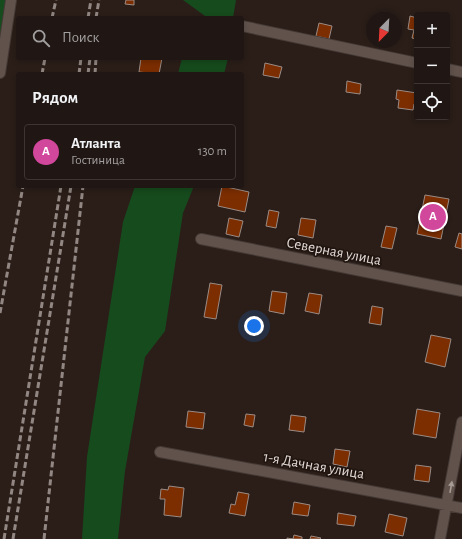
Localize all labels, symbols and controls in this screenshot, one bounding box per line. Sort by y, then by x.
north arrow [366,12,402,48]
map controls [414,12,450,120]
button: + [414,12,450,48]
search box [16,16,244,60]
icon: search [30,27,52,49]
text: Поиск [62,30,100,45]
button: − [414,48,450,84]
button: locate [414,84,450,120]
text: Рядом [32,89,78,106]
text: Атланта [71,136,121,151]
text: A [42,145,50,158]
text: 130 m [198,145,227,158]
text: Гостиница [71,154,125,167]
pin: A [420,202,446,232]
street label: Северная улица [285,235,383,268]
your location [244,316,264,336]
street label: 1-я Дачная улица [262,449,366,482]
one-way arrow [448,481,454,493]

